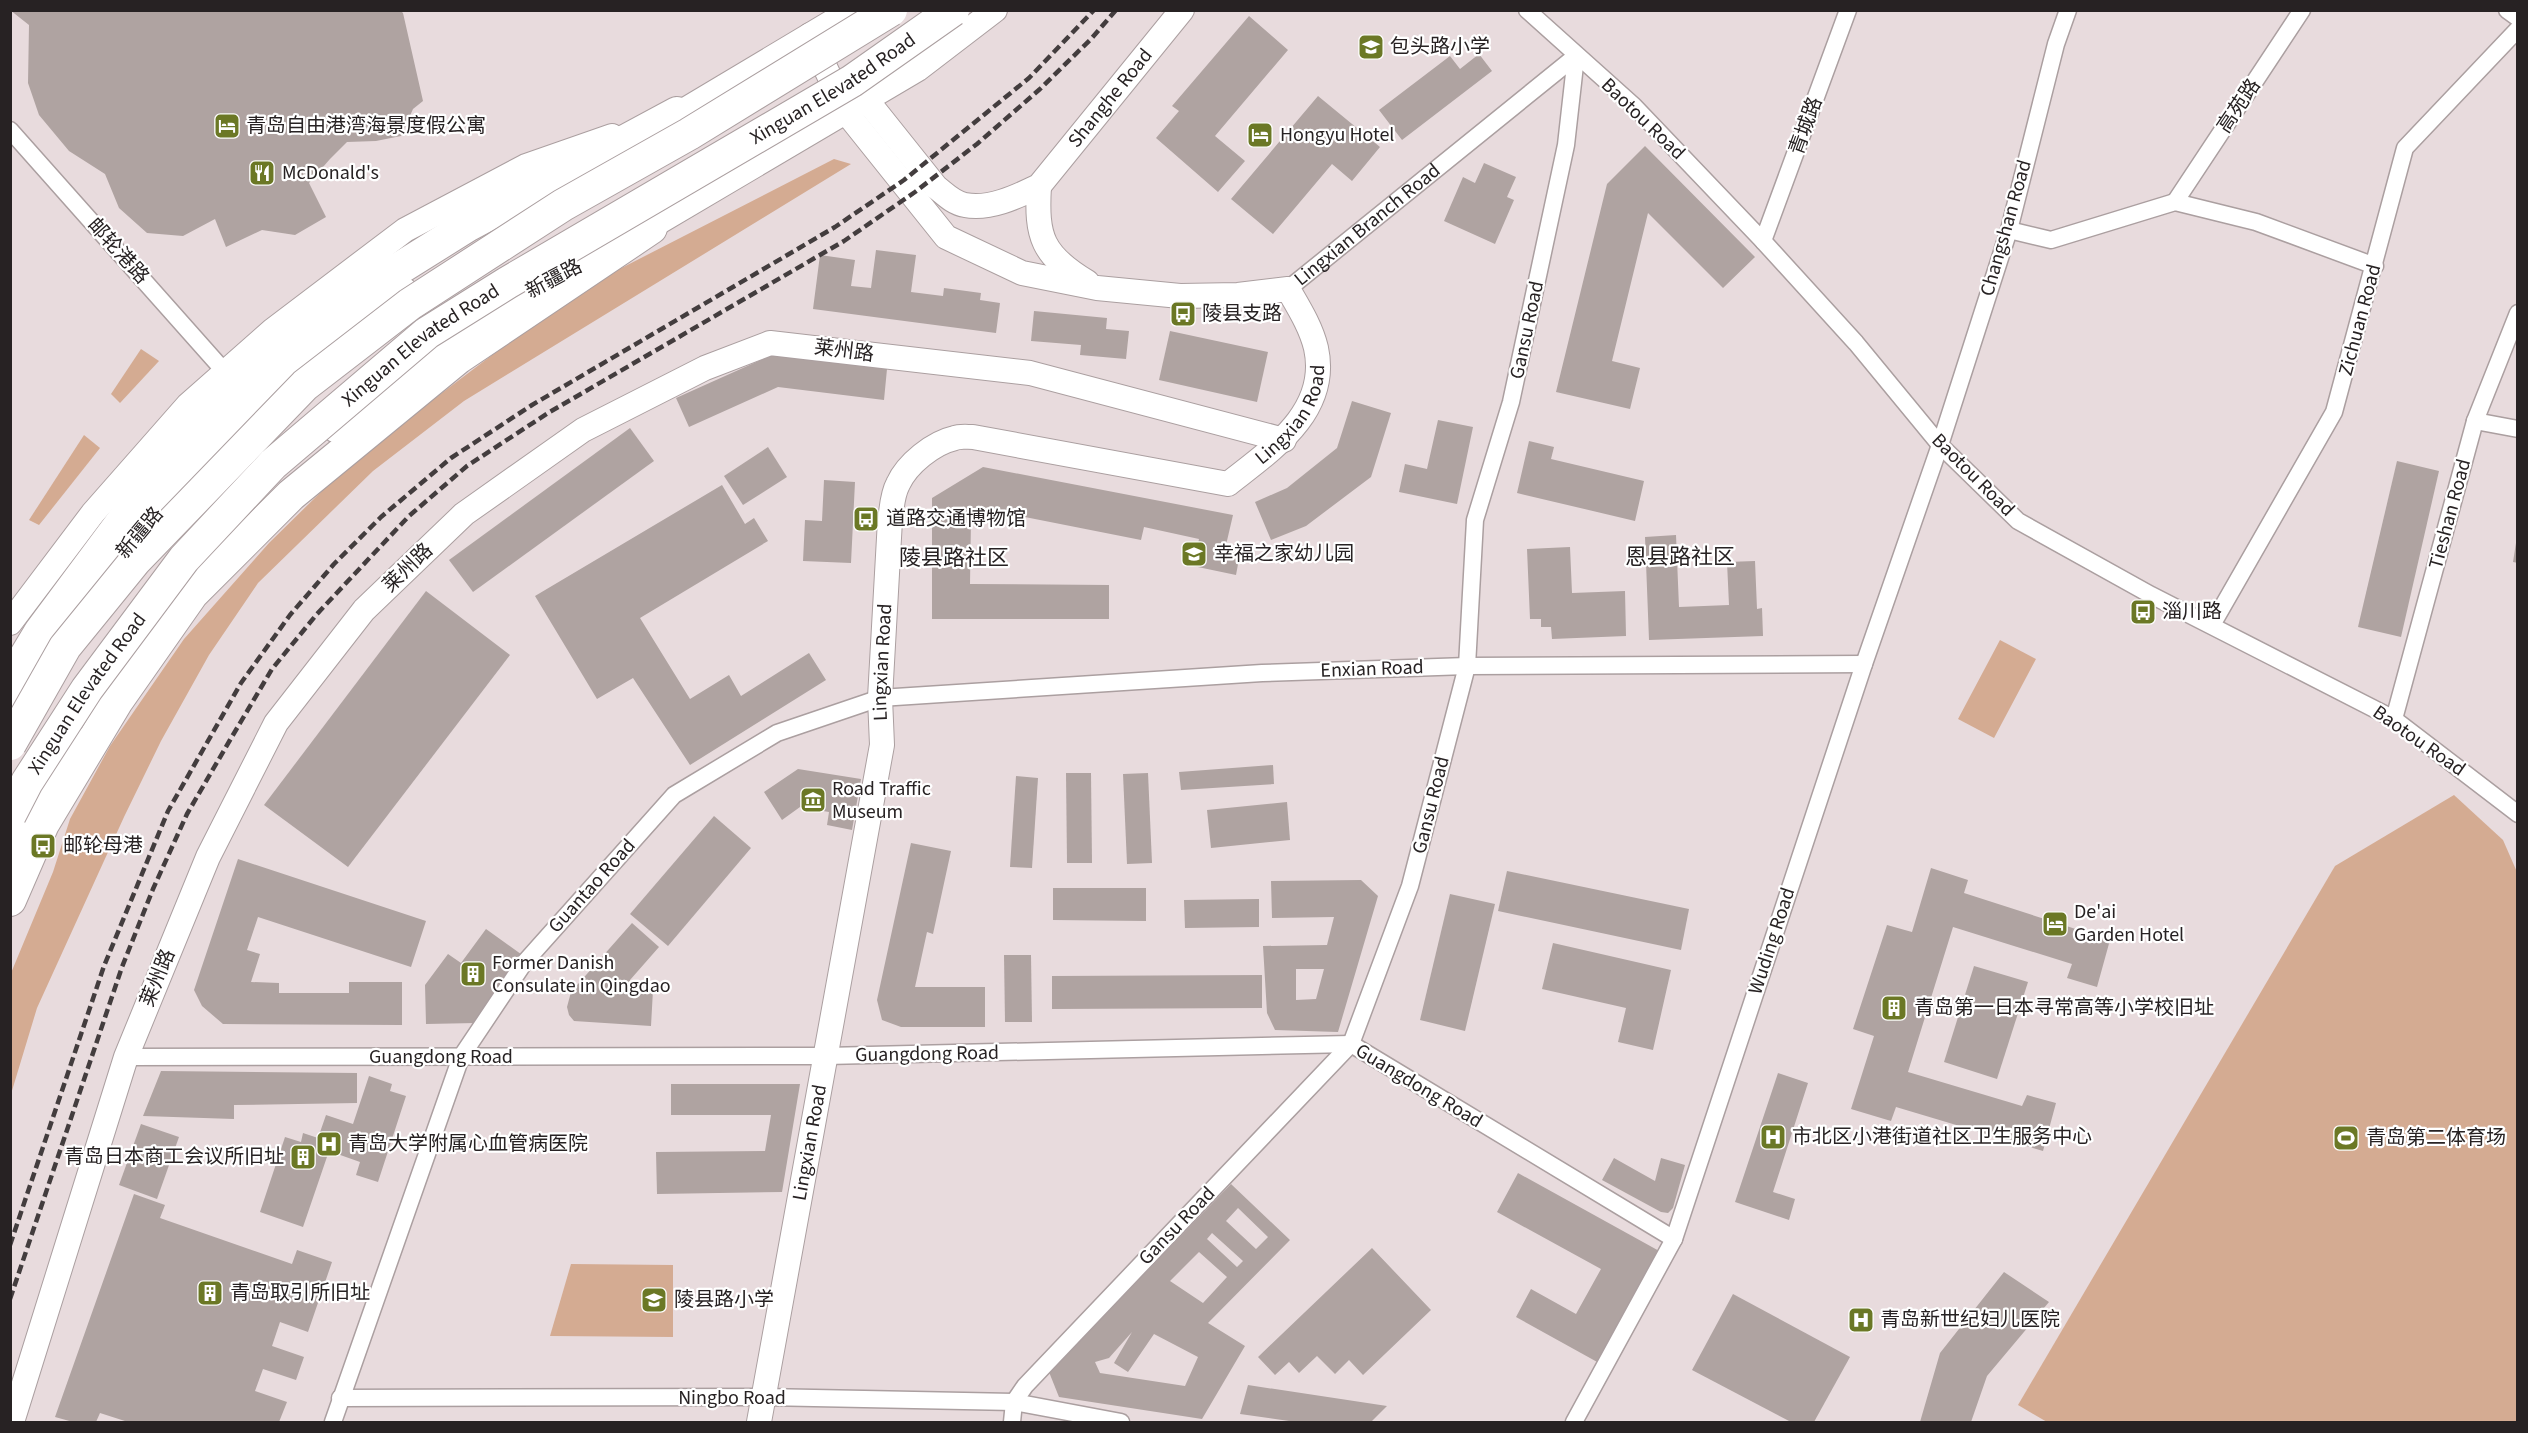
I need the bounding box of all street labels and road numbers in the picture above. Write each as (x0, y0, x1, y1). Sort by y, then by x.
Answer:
street label: Xinguan Elevated Road (745, 26, 921, 152)
street label: Shanghe Road (1061, 43, 1159, 154)
street label: Baotou Road (1595, 72, 1691, 166)
street label: 高苑路 (2211, 73, 2267, 139)
street label: 青城路 (1783, 93, 1829, 159)
street label: Lingxian Branch Road (1288, 157, 1446, 293)
street label: Changshan Road (1973, 157, 2039, 299)
street label: 邮轮港路 (81, 212, 155, 290)
street label: 新疆路 (521, 253, 587, 305)
street label: Zichuan Road (2332, 261, 2388, 379)
street label: Xinguan Elevated Road (336, 277, 505, 414)
street label: Gansu Road (1503, 278, 1551, 382)
street label: 莱州路 (813, 333, 875, 369)
street label: Lingxian Road (1249, 364, 1332, 471)
street label: Baotou Road (1925, 427, 2021, 523)
street label: Tieshan Road (2422, 456, 2478, 572)
street label: 新疆路 (110, 501, 170, 565)
street label: 莱州路 (377, 537, 439, 599)
street label: Lingxian Road (866, 603, 899, 721)
street label: Xinguan Elevated Road (21, 607, 153, 780)
street label: Enxian Road (1320, 653, 1424, 685)
street label: Baotou Road (2367, 699, 2471, 783)
street label: Gansu Road (1405, 753, 1457, 857)
street label: Guantao Road (542, 833, 642, 939)
street label: Wuding Road (1742, 884, 1802, 998)
street label: 莱州路 (134, 945, 182, 1011)
street label: Guangdong Road (1350, 1037, 1488, 1135)
street label: Guangdong Road (855, 1039, 999, 1069)
street label: Guangdong Road (369, 1043, 513, 1071)
street label: Lingxian Road (785, 1082, 834, 1203)
street label: Gansu Road (1132, 1180, 1222, 1272)
street label: Ningbo Road (678, 1384, 786, 1412)

